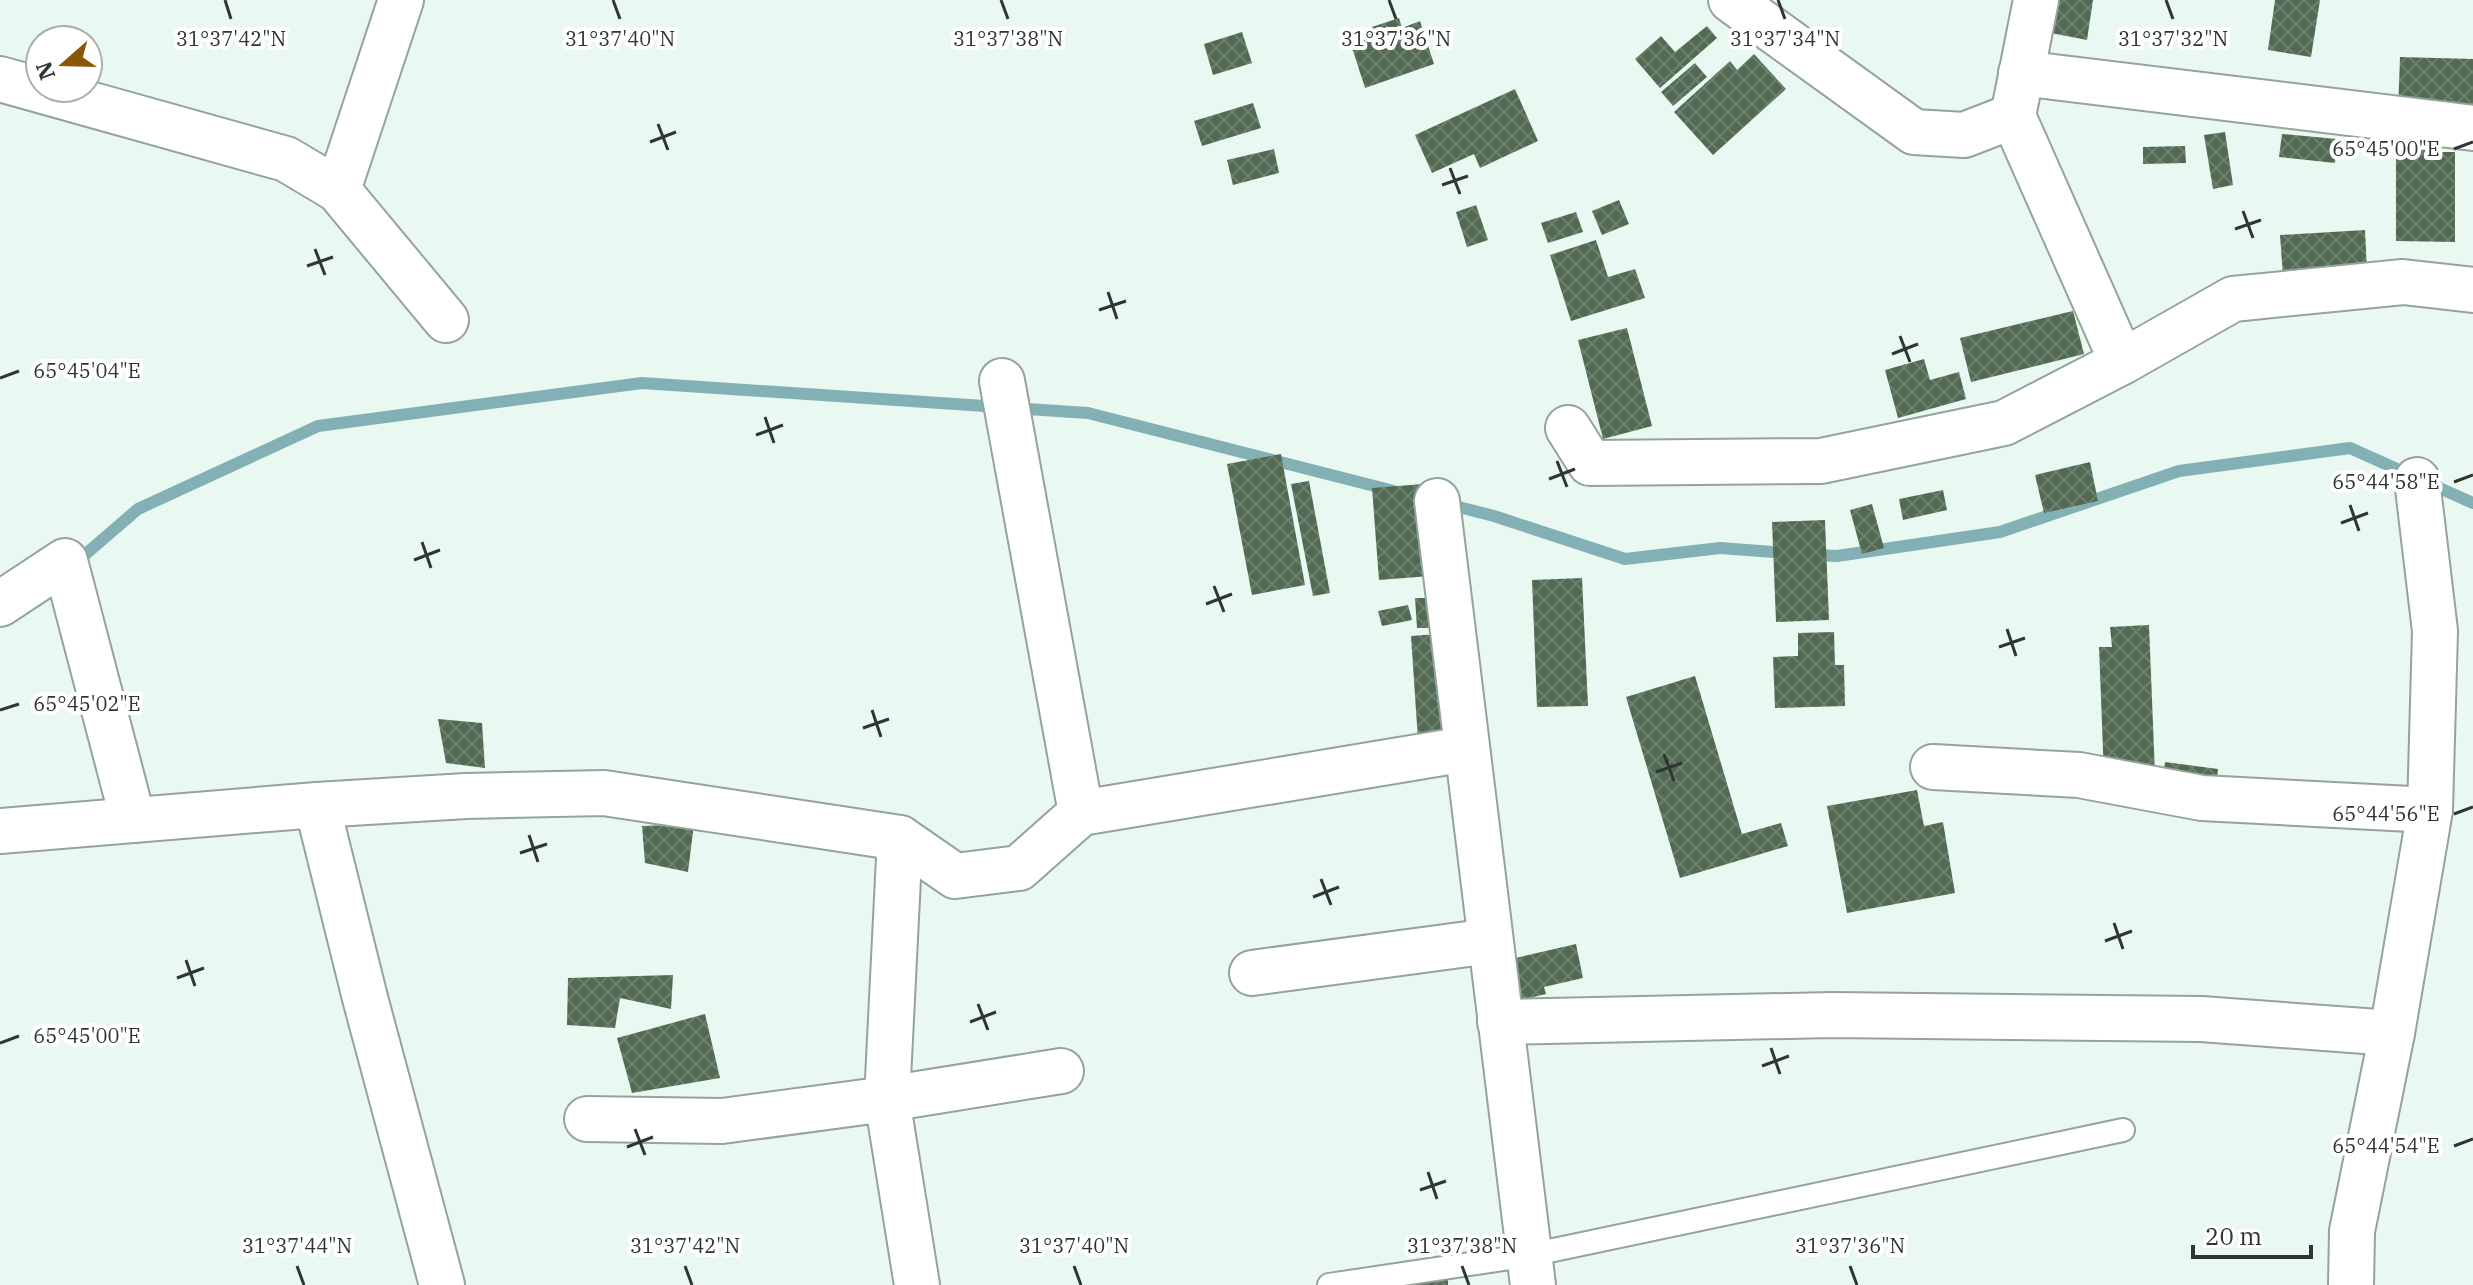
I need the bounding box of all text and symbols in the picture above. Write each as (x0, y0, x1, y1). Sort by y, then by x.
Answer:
north arrow (24, 24, 104, 104)
text: 31°37'42"N (176, 25, 286, 52)
text: 31°37'40"N (565, 25, 675, 52)
text: 31°37'38"N (953, 25, 1063, 52)
text: 31°37'36"N (1341, 25, 1451, 52)
text: 31°37'34"N (1730, 25, 1840, 52)
text: 31°37'32"N (2118, 25, 2228, 52)
text: N (28, 58, 61, 84)
text: 65°45'00"E (2332, 135, 2440, 162)
text: 65°45'04"E (33, 357, 141, 384)
text: 65°44'58"E (2332, 468, 2440, 495)
text: 65°45'02"E (33, 690, 141, 717)
text: 65°44'56"E (2332, 800, 2440, 827)
text: 65°45'00"E (33, 1022, 141, 1049)
text: 65°44'54"E (2332, 1132, 2440, 1159)
scale bar (2193, 1209, 2311, 1259)
text: 20 m (2205, 1220, 2262, 1252)
text: 31°37'44"N (242, 1232, 352, 1259)
text: 31°37'42"N (630, 1232, 740, 1259)
text: 31°37'40"N (1019, 1232, 1129, 1259)
text: 31°37'38"N (1407, 1232, 1517, 1259)
text: 31°37'36"N (1795, 1232, 1905, 1259)

